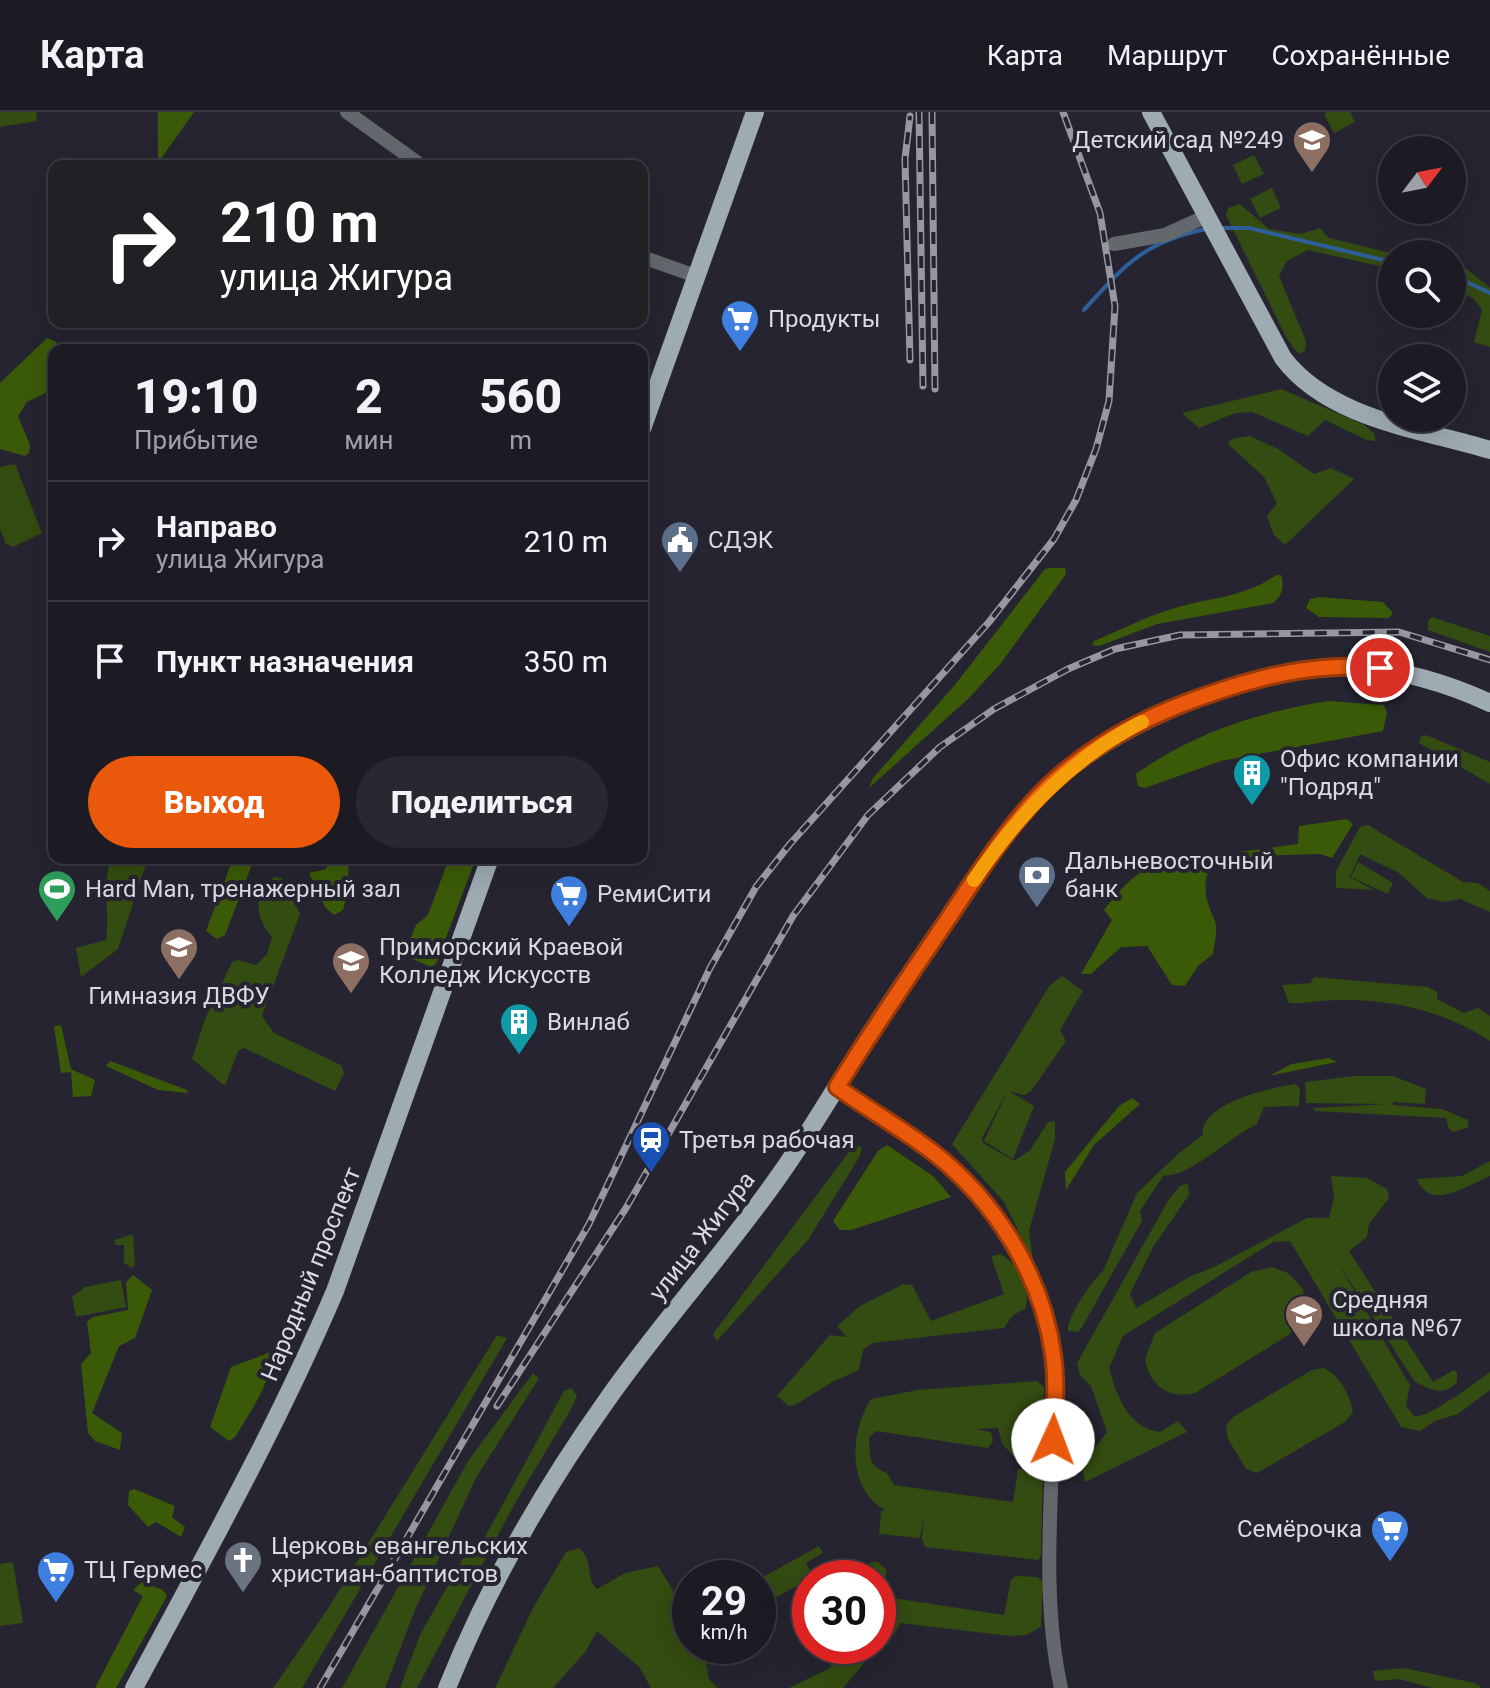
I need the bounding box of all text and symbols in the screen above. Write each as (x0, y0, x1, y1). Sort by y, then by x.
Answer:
text: Карта (40, 33, 145, 77)
text: Карта (987, 39, 1063, 72)
text: Маршрут (1107, 39, 1227, 72)
text: Сохранённые (1271, 39, 1450, 72)
school or university icon: Детский сад №249 (1291, 119, 1333, 174)
place label: Детский сад №249 (1072, 126, 1284, 154)
north arrow (1378, 136, 1466, 224)
map controls (1378, 136, 1466, 432)
text: 210 m (220, 190, 379, 256)
icon: right (88, 192, 192, 296)
button: search (1378, 240, 1466, 328)
text: улица Жигура (220, 257, 453, 299)
supermarket icon: Продукты (719, 298, 761, 353)
place label: Продукты (768, 305, 880, 333)
button: layers (1378, 344, 1466, 432)
text: 19:10 (134, 368, 258, 425)
text: 2 (355, 368, 383, 425)
text: 560 (479, 368, 562, 425)
text: Прибытие (134, 425, 258, 455)
text: мин (344, 425, 393, 455)
text: m (509, 425, 532, 455)
text: Направо (156, 509, 277, 544)
icon: right (88, 519, 132, 563)
public building icon: СДЭК (659, 519, 701, 574)
text: 210 m (524, 524, 608, 559)
place label: СДЭК (708, 526, 774, 554)
text: улица Жигура (156, 544, 324, 574)
pin (1346, 634, 1414, 702)
icon: arrive (88, 639, 132, 683)
text: Пункт назначения (156, 644, 414, 679)
text: 350 m (524, 644, 608, 679)
icon: arrive (1358, 646, 1402, 690)
place label: Офис компании "Подряд" (1280, 745, 1459, 801)
building icon: Офис компании "Подряд" (1231, 752, 1273, 807)
button: Выход (88, 756, 340, 848)
button: Поделиться (356, 756, 608, 848)
place label: Дальневосточный банк (1065, 847, 1274, 903)
bank icon: Дальневосточный банк (1016, 854, 1058, 909)
sports icon: Hard Man, тренажерный зал (36, 868, 78, 923)
supermarket icon: РемиСити (548, 873, 590, 928)
place label: Hard Man, тренажерный зал (85, 875, 401, 903)
place label: РемиСити (597, 880, 711, 908)
school or university icon: Гимназия ДВФУ (158, 926, 200, 981)
place label: Приморский Краевой Колледж Искусств (379, 933, 623, 989)
school or university icon: Приморский Краевой Колледж Искусств (330, 940, 372, 995)
place label: Гимназия ДВФУ (88, 982, 270, 1010)
building icon: Винлаб (498, 1001, 540, 1056)
place label: Винлаб (547, 1008, 630, 1036)
station icon: Третья рабочая (630, 1119, 672, 1174)
place label: Третья рабочая (679, 1126, 855, 1154)
street label: Народный проспект (255, 1163, 367, 1385)
street label: улица Жигура (643, 1166, 761, 1306)
place label: Средняя школа №67 (1332, 1286, 1462, 1342)
school or university icon: Средняя школа №67 (1283, 1293, 1325, 1348)
position arrow (1011, 1398, 1095, 1482)
supermarket icon: Семёрочка (1369, 1508, 1411, 1563)
place label: Семёрочка (1237, 1515, 1362, 1543)
place label: Церковь евангельских христиан-баптистов (271, 1532, 528, 1588)
church icon: Церковь евангельских христиан-баптистов (222, 1539, 264, 1594)
supermarket icon: ТЦ Гермес (35, 1549, 77, 1604)
place label: ТЦ Гермес (84, 1556, 202, 1584)
speed limit sign: 30 (792, 1560, 896, 1664)
text: 29 (701, 1578, 747, 1625)
text: km/h (701, 1620, 747, 1644)

